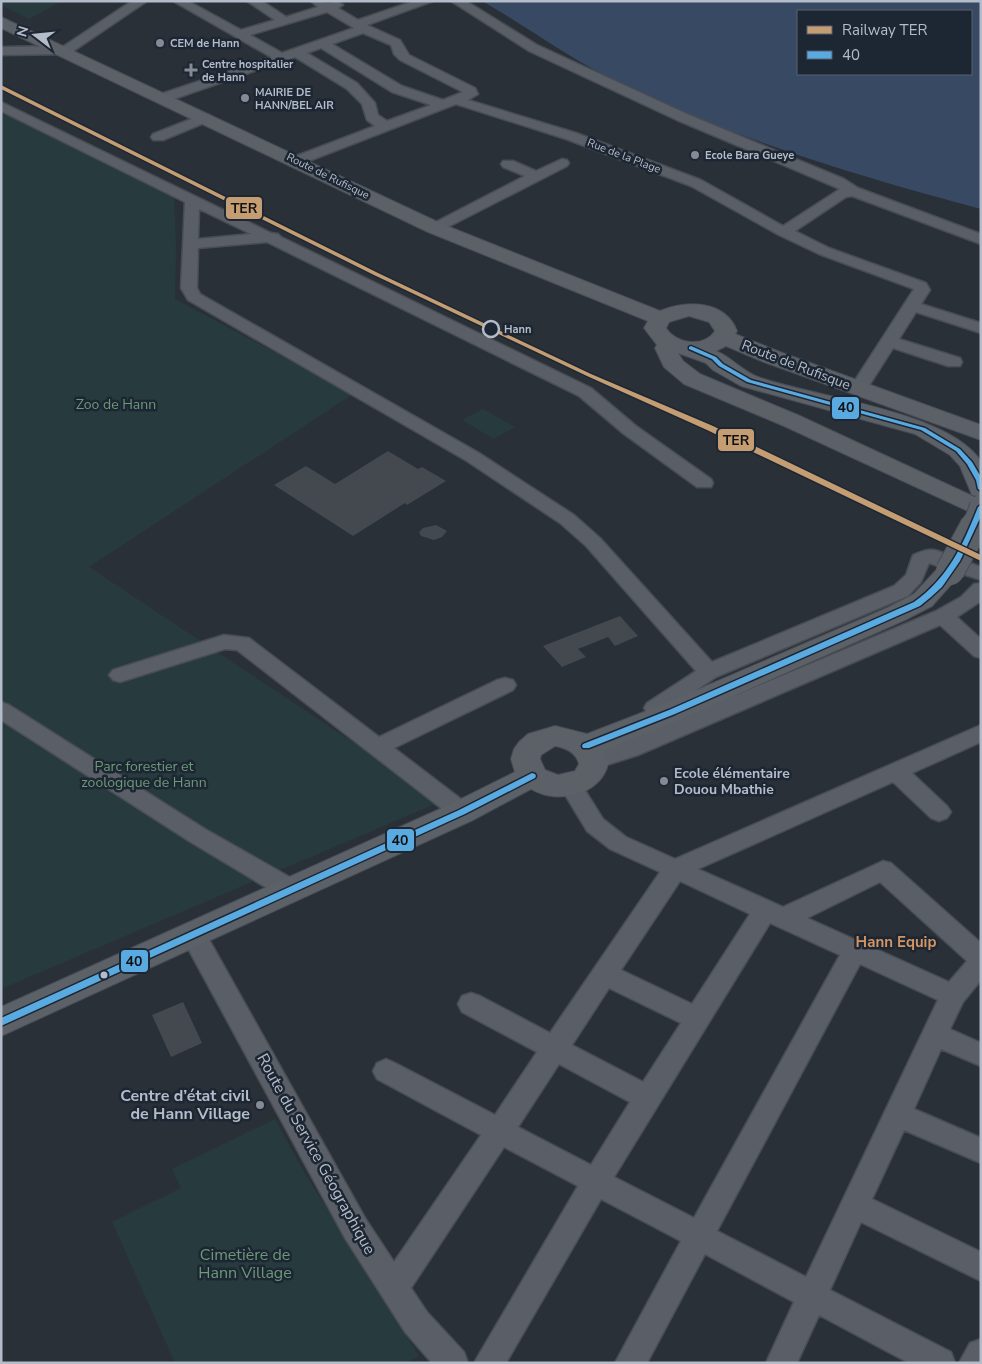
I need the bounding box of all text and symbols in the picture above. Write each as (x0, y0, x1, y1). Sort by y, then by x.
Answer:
north arrow (10, 10, 60, 60)
legend (797, 10, 972, 75)
text: Railway TER (842, 20, 927, 40)
text: N (12, 24, 34, 39)
place label: CEM de Hann (170, 36, 239, 51)
marker: CEM de Hann (154, 37, 166, 49)
text: 40 (842, 45, 860, 65)
place label: Centre hospitalier de Hann (202, 57, 294, 85)
marker: Centre hospitalier de Hann (184, 63, 198, 77)
place label: MAIRIE DE HANN/BEL AIR (255, 85, 334, 113)
marker: MAIRIE DE HANN/BEL AIR (239, 92, 251, 104)
street label: Rue de la Plage (585, 135, 663, 177)
place label: Ecole Bara Gueye (705, 148, 794, 163)
street label: Route de Rufisque (284, 149, 372, 203)
marker: Ecole Bara Gueye (689, 149, 701, 161)
line badge: TER (225, 196, 263, 220)
text: TER (231, 199, 258, 218)
marker: Hann (482, 320, 500, 338)
place label: Hann (504, 322, 531, 337)
street label: Route de Rufisque (739, 335, 853, 395)
park label: Zoo de Hann (76, 395, 156, 414)
line badge: 40 (831, 396, 860, 420)
text: 40 (838, 398, 854, 417)
line badge: TER (717, 428, 755, 452)
text: TER (723, 431, 750, 450)
park label: Parc forestier et zoologique de Hann (81, 757, 207, 792)
place label: Ecole élémentaire Douou Mbathie (674, 764, 790, 799)
marker: Ecole élémentaire Douou Mbathie (658, 775, 670, 787)
line badge: 40 (386, 828, 415, 852)
text: 40 (392, 831, 408, 850)
district label: Hann Equip (856, 932, 936, 952)
line badge: 40 (120, 949, 149, 973)
text: 40 (126, 952, 142, 971)
unlabelled marker (99, 970, 109, 980)
street label: Route du Service Géographique (251, 1049, 381, 1259)
place label: Centre d’état civil de Hann Village (120, 1085, 250, 1125)
marker: Centre d’état civil de Hann Village (254, 1099, 266, 1111)
park label: Cimetière de Hann Village (198, 1244, 292, 1284)

